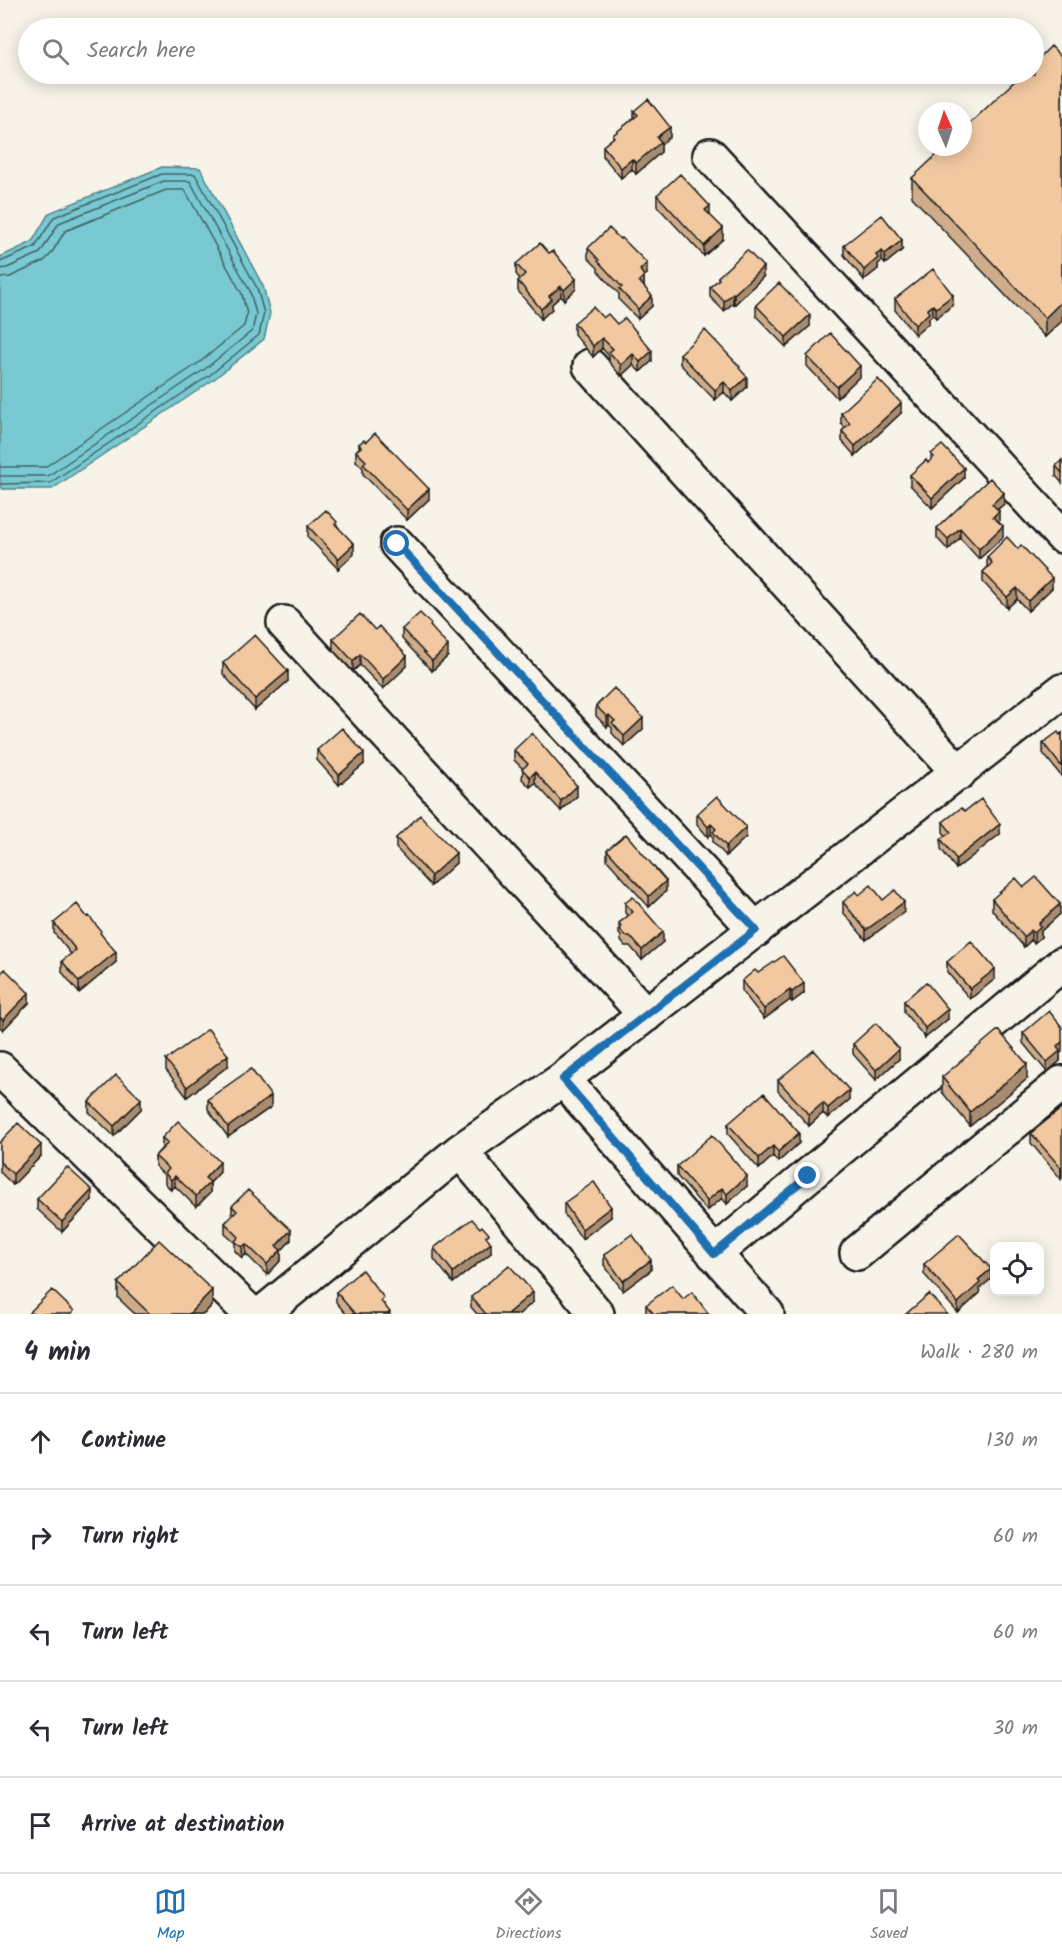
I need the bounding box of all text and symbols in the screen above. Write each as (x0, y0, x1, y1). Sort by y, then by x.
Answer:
search box (18, 18, 1044, 84)
text: Search here (87, 34, 195, 69)
icon: search (39, 35, 72, 68)
north arrow (918, 102, 972, 156)
route start (383, 530, 409, 556)
route end (794, 1162, 820, 1188)
map controls (990, 1242, 1044, 1296)
button: locate (990, 1242, 1044, 1296)
text: 4 min (24, 1332, 91, 1374)
text: Walk · 280 m (920, 1337, 1038, 1369)
text: Continue (81, 1424, 166, 1459)
icon: ahead (24, 1425, 57, 1458)
text: 130 m (986, 1425, 1038, 1457)
text: Turn right (81, 1520, 179, 1555)
icon: right (24, 1521, 57, 1554)
text: 60 m (993, 1521, 1038, 1553)
text: Turn left (81, 1616, 168, 1651)
icon: left (24, 1617, 57, 1650)
text: 60 m (993, 1617, 1038, 1649)
text: Turn left (81, 1712, 168, 1747)
icon: left (24, 1713, 57, 1746)
text: 30 m (993, 1713, 1038, 1745)
text: Arrive at destination (81, 1808, 284, 1843)
icon: arrive (24, 1809, 57, 1842)
tab: Map (154, 1885, 187, 1946)
tab: Directions (495, 1885, 562, 1946)
tab: Saved (870, 1885, 908, 1946)

